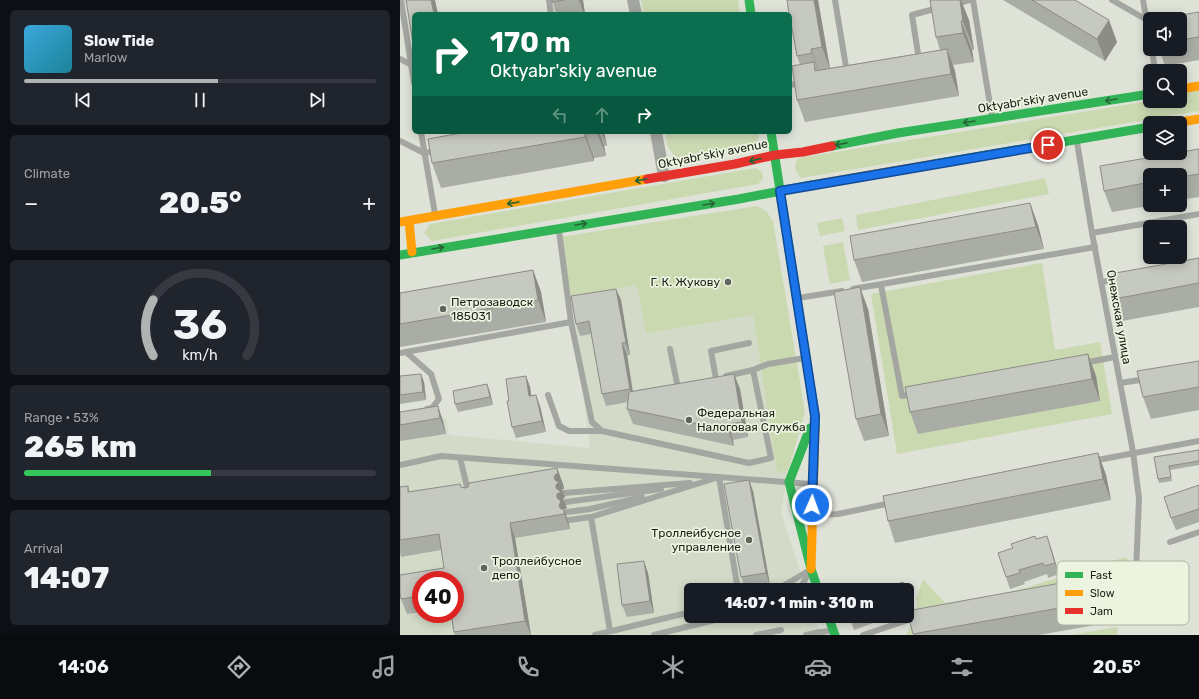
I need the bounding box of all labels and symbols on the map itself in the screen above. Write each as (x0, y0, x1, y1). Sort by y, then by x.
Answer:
street label: Oktyabr'skiy avenue (977, 84, 1089, 116)
one-way arrow (1105, 96, 1118, 104)
one-way arrow (963, 118, 976, 126)
pin (1031, 128, 1065, 162)
street label: Oktyabr'skiy avenue (657, 136, 769, 172)
one-way arrow (835, 140, 848, 148)
one-way arrow (749, 156, 762, 164)
one-way arrow (635, 176, 648, 184)
one-way arrow (507, 199, 520, 207)
one-way arrow (702, 199, 715, 207)
one-way arrow (574, 220, 587, 228)
one-way arrow (432, 244, 445, 252)
street label: Онежская улица (1104, 269, 1134, 365)
place label: Г. К. Жукову (650, 275, 720, 289)
marker: Г. К. Жукову (723, 277, 733, 287)
place label: Петрозаводск 185031 (451, 295, 534, 323)
marker: Петрозаводск 185031 (438, 304, 448, 314)
place label: Федеральная Налоговая Служба (697, 406, 806, 434)
marker: Федеральная Налоговая Служба (684, 415, 694, 425)
position arrow (791, 484, 833, 526)
place label: Троллейбусное управление (651, 526, 741, 554)
marker: Троллейбусное управление (744, 535, 754, 545)
place label: Троллейбусное депо (492, 554, 582, 582)
legend (1057, 561, 1189, 625)
marker: Троллейбусное депо (479, 563, 489, 573)
text: Fast (1090, 569, 1113, 582)
speed limit sign: 40 (412, 571, 464, 623)
text: Slow (1090, 587, 1115, 600)
text: Jam (1090, 605, 1113, 618)

